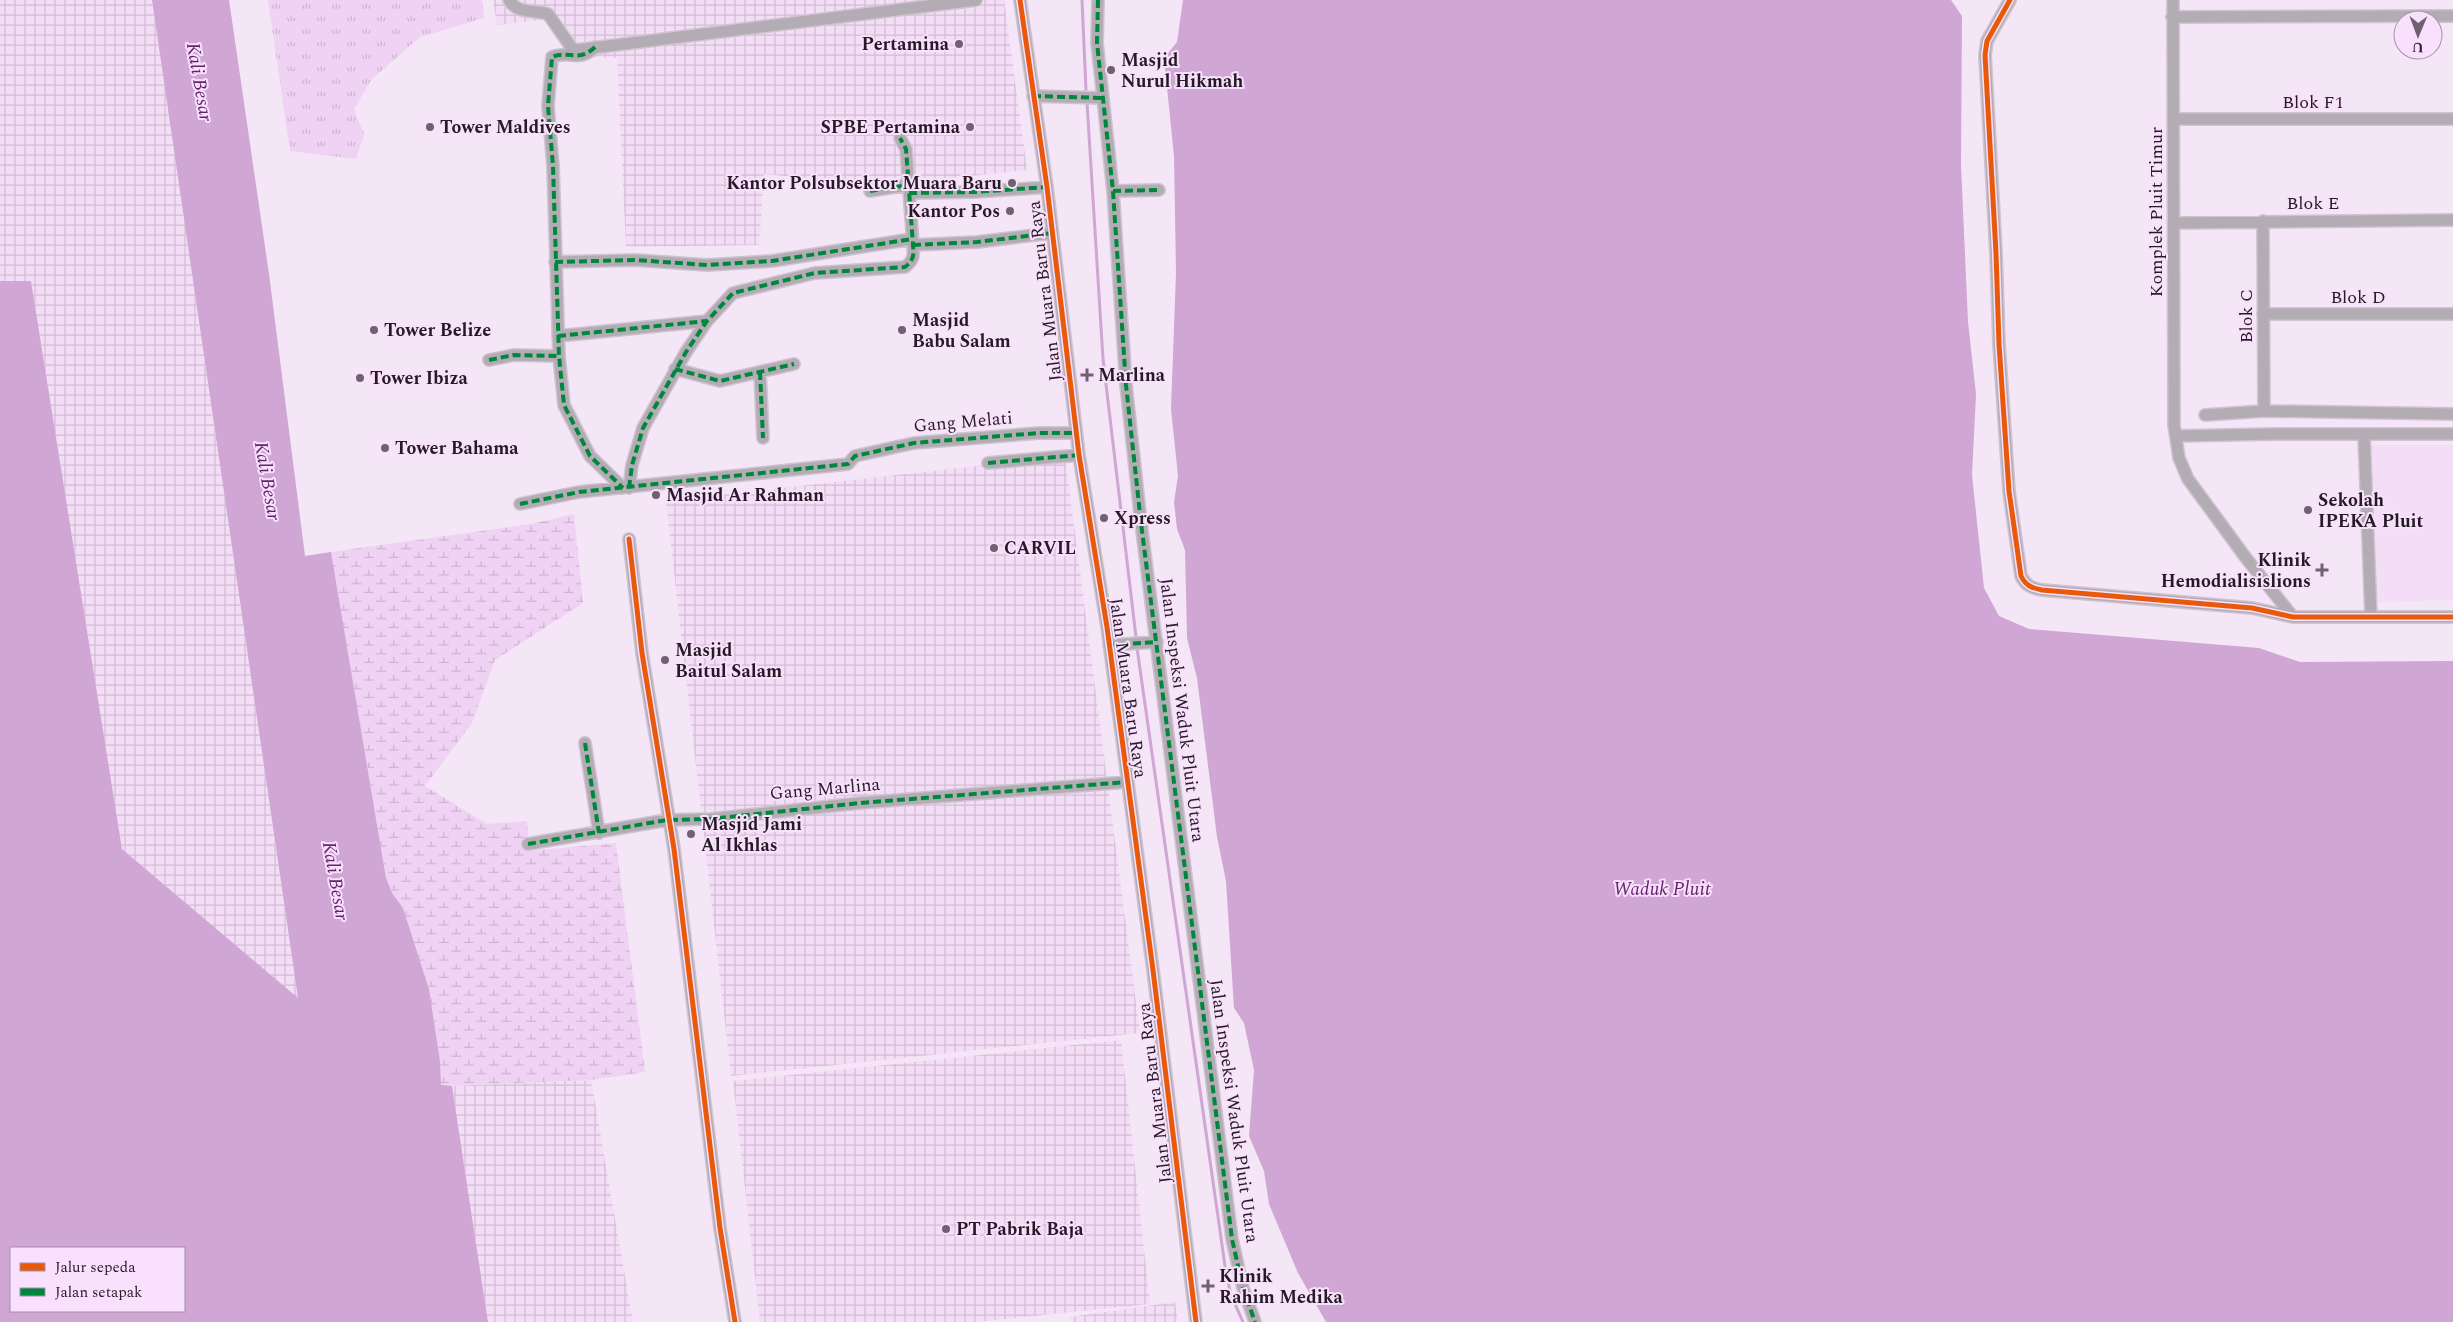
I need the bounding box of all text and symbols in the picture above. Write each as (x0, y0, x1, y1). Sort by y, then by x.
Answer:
north arrow (2393, 10, 2443, 60)
place label: Pertamina (862, 31, 950, 58)
text: U (2411, 37, 2424, 58)
marker: Pertamina (953, 38, 965, 50)
water label: Kali Besar (178, 40, 220, 124)
place label: Masjid Nurul Hikmah (1121, 47, 1243, 95)
marker: Masjid Nurul Hikmah (1105, 64, 1117, 76)
street label: Blok F1 (2282, 89, 2344, 116)
place label: Tower Maldives (440, 114, 571, 141)
place label: SPBE Pertamina (821, 114, 961, 141)
marker: Tower Maldives (424, 121, 436, 133)
marker: SPBE Pertamina (964, 121, 976, 133)
street label: Komplek Pluit Timur (2143, 127, 2170, 297)
place label: Kantor Polsubsektor Muara Baru (726, 170, 1002, 197)
marker: Kantor Polsubsektor Muara Baru (1006, 177, 1018, 189)
street label: Blok E (2287, 190, 2339, 217)
place label: Kantor Pos (907, 198, 1000, 225)
street label: Jalan Muara Baru Raya (1021, 199, 1069, 383)
marker: Kantor Pos (1004, 205, 1016, 217)
street label: Blok D (2330, 284, 2386, 311)
street label: Blok C (2233, 289, 2260, 343)
place label: Masjid Babu Salam (912, 307, 1011, 355)
place label: Tower Belize (384, 317, 491, 344)
marker: Tower Belize (368, 324, 380, 336)
marker: Masjid Babu Salam (896, 324, 908, 336)
place label: Marlina (1098, 362, 1166, 389)
place label: Tower Ibiza (370, 365, 468, 392)
marker: Marlina (1080, 368, 1094, 382)
marker: Tower Ibiza (354, 372, 366, 384)
street label: Gang Melati (912, 404, 1014, 440)
place label: Tower Bahama (395, 435, 519, 462)
water label: Kali Besar (246, 439, 288, 523)
marker: Tower Bahama (379, 442, 391, 454)
place label: Masjid Ar Rahman (666, 482, 824, 509)
place label: Sekolah IPEKA Pluit (2318, 487, 2424, 535)
marker: Masjid Ar Rahman (650, 489, 662, 501)
marker: Sekolah IPEKA Pluit (2302, 504, 2314, 516)
place label: Xpress (1114, 505, 1171, 532)
marker: Xpress (1098, 512, 1110, 524)
place label: CARVIL (1004, 535, 1076, 562)
marker: CARVIL (988, 542, 1000, 554)
place label: Klinik Hemodialisislions (2161, 547, 2311, 595)
marker: Klinik Hemodialisislions (2315, 563, 2329, 577)
street label: Jalan Inspeksi Waduk Pluit Utara (1152, 576, 1212, 844)
street label: Jalan Muara Baru Raya (1102, 596, 1154, 780)
place label: Masjid Baitul Salam (675, 637, 782, 685)
marker: Masjid Baitul Salam (659, 654, 671, 666)
street label: Gang Marlina (769, 771, 881, 807)
place label: Masjid Jami Al Ikhlas (701, 811, 802, 859)
marker: Masjid Jami Al Ikhlas (685, 828, 697, 840)
water label: Kali Besar (314, 839, 356, 923)
water label: Waduk Pluit (1613, 875, 1712, 904)
street label: Jalan Inspeksi Waduk Pluit Utara (1202, 977, 1266, 1245)
street label: Jalan Muara Baru Raya (1131, 1001, 1179, 1185)
place label: PT Pabrik Baja (956, 1216, 1084, 1243)
marker: PT Pabrik Baja (940, 1223, 952, 1235)
legend (10, 1247, 185, 1312)
text: Jalur sepeda (55, 1256, 136, 1279)
place label: Klinik Rahim Medika (1219, 1263, 1343, 1311)
marker: Klinik Rahim Medika (1201, 1279, 1215, 1293)
text: Jalan setapak (55, 1281, 142, 1304)

